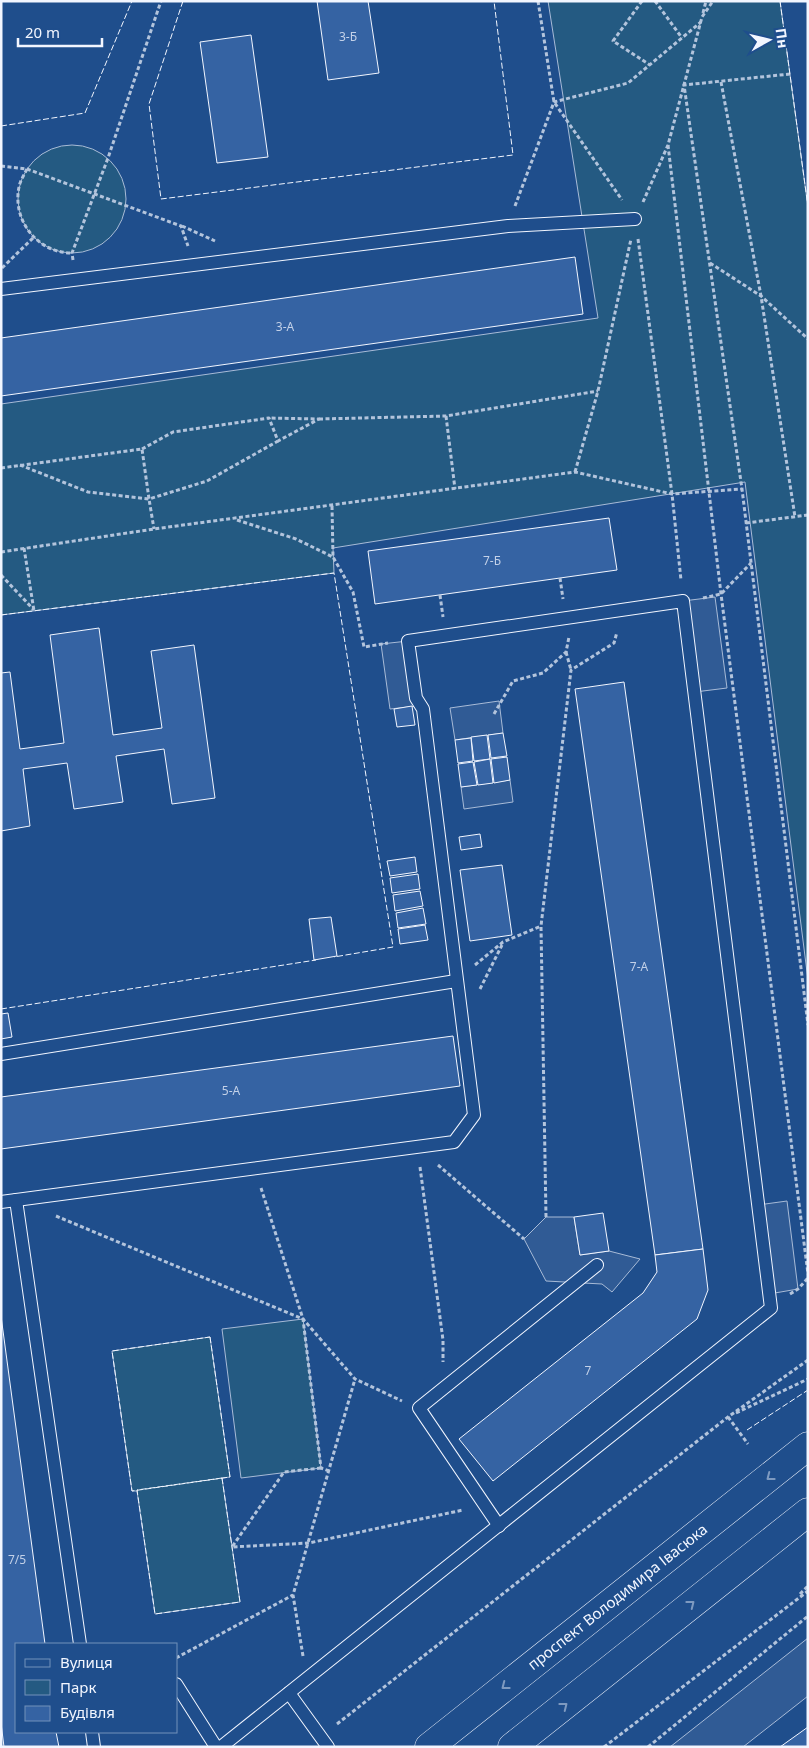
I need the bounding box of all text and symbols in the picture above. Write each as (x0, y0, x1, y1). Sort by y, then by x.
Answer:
scale bar (18, 15, 101, 47)
north arrow (744, 15, 794, 65)
text: 20 m (25, 22, 60, 42)
text: Пн (772, 27, 793, 49)
house number: 3-Б (339, 28, 357, 45)
house number: 3-А (276, 318, 295, 335)
house number: 7-Б (483, 552, 501, 569)
house number: 7-А (630, 958, 649, 975)
house number: 5-А (222, 1082, 241, 1099)
house number: 7 (585, 1362, 592, 1379)
one-way arrow (766, 1471, 775, 1480)
street label: проспект Володимира Івасюка (523, 1519, 711, 1674)
house number: 7/5 (8, 1551, 26, 1568)
one-way arrow (686, 1601, 695, 1610)
legend (15, 1643, 178, 1733)
text: Вулиця (60, 1652, 113, 1672)
text: Парк (60, 1677, 96, 1697)
one-way arrow (502, 1681, 511, 1689)
text: Будівля (60, 1702, 115, 1722)
one-way arrow (558, 1703, 567, 1711)

